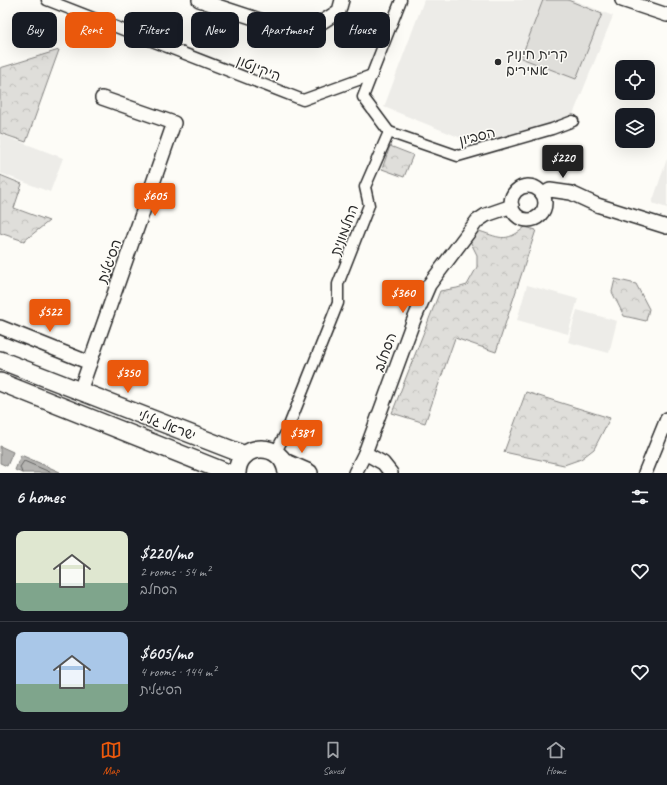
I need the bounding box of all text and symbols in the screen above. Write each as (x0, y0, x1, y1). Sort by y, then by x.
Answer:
chip: Buy (12, 12, 57, 48)
chip: Rent (65, 12, 116, 48)
chip: Filters (124, 12, 183, 48)
chip: New (191, 12, 239, 48)
chip: Apartment (247, 12, 326, 48)
chip: House (334, 12, 390, 48)
place label: קרית חינוך אמירים (506, 46, 568, 79)
street label: היקינטון (234, 52, 283, 85)
marker: קרית חינוך אמירים (493, 57, 503, 67)
map controls (615, 60, 655, 148)
button: locate (615, 60, 655, 100)
button: layers (615, 108, 655, 148)
street label: הסביון (457, 124, 497, 149)
pin: $220 (539, 145, 587, 179)
text: $220 (551, 150, 575, 166)
pin: $605 (131, 183, 179, 217)
text: $605 (143, 188, 167, 204)
street label: החלמונית (327, 202, 362, 258)
street label: הסיגלית (93, 237, 125, 286)
pin: $360 (379, 280, 427, 314)
text: $360 (391, 285, 415, 301)
pin: $522 (26, 299, 74, 333)
text: $522 (38, 304, 62, 320)
street label: הסחלב (371, 330, 400, 374)
pin: $350 (104, 360, 152, 394)
text: $350 (116, 365, 140, 381)
street label: ישראל גלילי (136, 407, 198, 444)
pin: $381 (278, 420, 326, 454)
text: $381 (290, 425, 314, 441)
icon: filters (629, 486, 651, 508)
text: 6 homes (16, 487, 64, 508)
text: $220/mo (140, 543, 192, 564)
icon: home (48, 547, 96, 595)
icon: heart (629, 560, 651, 582)
text: 2 rooms · 54 m² (140, 564, 210, 580)
text: הסחלב (140, 582, 178, 598)
text: $605/mo (140, 643, 192, 664)
icon: home (48, 648, 96, 696)
icon: heart (629, 661, 651, 683)
text: 4 rooms · 144 m² (140, 664, 216, 680)
text: הסיגלית (140, 682, 182, 698)
tab: Map (100, 739, 122, 777)
tab: Saved (322, 739, 344, 777)
tab: Home (545, 739, 567, 777)

